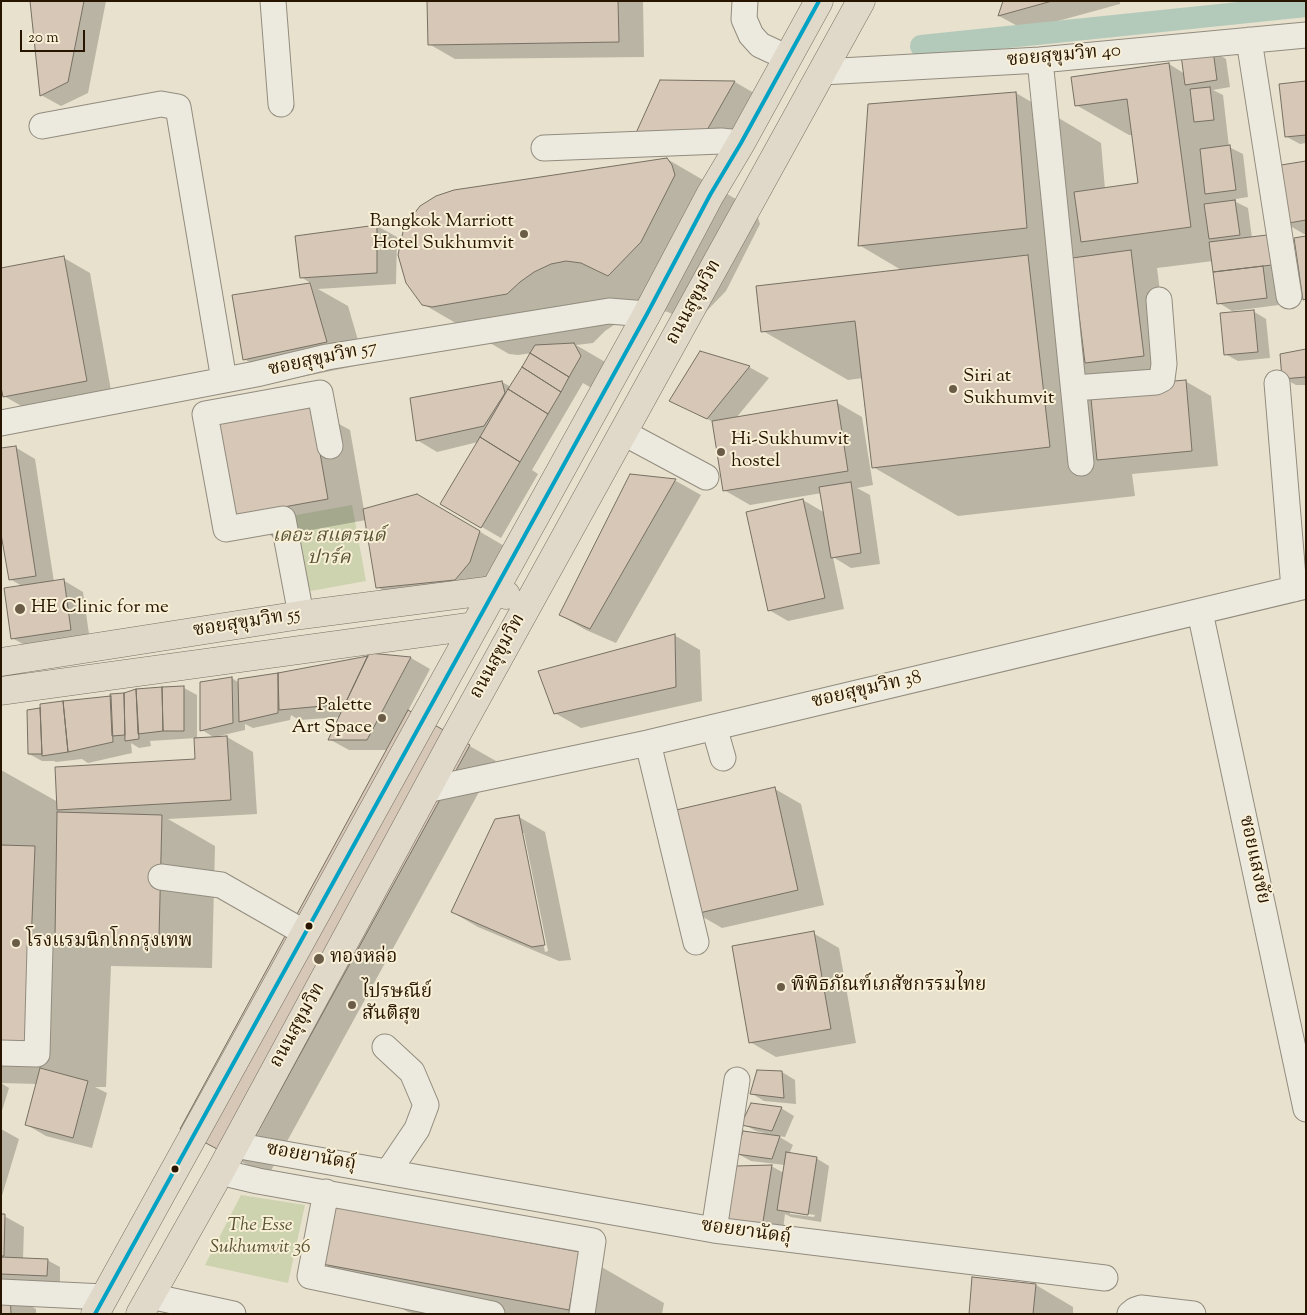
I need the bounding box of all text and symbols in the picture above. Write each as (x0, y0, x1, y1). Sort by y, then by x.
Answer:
scale bar (22, 20, 88, 52)
text: 20 m (28, 28, 59, 49)
street label: ซอยสุขุมวิท 40 (1006, 41, 1122, 73)
place label: Bangkok Marriott Hotel Sukhumvit (369, 212, 514, 256)
marker: Bangkok Marriott Hotel Sukhumvit (518, 228, 530, 240)
street label: ถนนสุขุมวิท (662, 257, 728, 349)
street label: ซอยสุขุมวิท 57 (266, 337, 380, 383)
place label: Siri at Sukhumvit (963, 367, 1054, 411)
marker: Siri at Sukhumvit (947, 383, 959, 395)
place label: Hi-Sukhumvit hostel (731, 430, 849, 474)
marker: Hi-Sukhumvit hostel (715, 446, 727, 458)
park label: เดอะ สแตรนด์ ปาร์ค (272, 527, 386, 571)
place label: HE Clinic for me (31, 598, 169, 620)
marker: HE Clinic for me (13, 602, 27, 616)
street label: ซอยสุขุมวิท 55 (192, 604, 302, 644)
street label: ถนนสุขุมวิท (466, 611, 532, 703)
street label: ซอยสุขุมวิท 38 (810, 667, 924, 715)
place label: Palette Art Space (291, 696, 372, 740)
marker: Palette Art Space (376, 712, 388, 724)
street label: ซอยแสงชัย (1233, 814, 1273, 906)
unlabelled marker (304, 921, 314, 931)
place label: โรงแรมนิกโกกรุงเทพ (26, 932, 192, 954)
marker: โรงแรมนิกโกกรุงเทพ (10, 937, 22, 949)
place label: ทองหล่อ (330, 948, 397, 970)
marker: ทองหล่อ (312, 952, 326, 966)
place label: พิพิธภัณฑ์เภสัชกรรมไทย (791, 976, 986, 998)
street label: ถนนสุขุมวิท (266, 980, 332, 1072)
marker: พิพิธภัณฑ์เภสัชกรรมไทย (775, 981, 787, 993)
place label: ไปรษณีย์ สันติสุข (362, 983, 432, 1027)
marker: ไปรษณีย์ สันติสุข (346, 999, 358, 1011)
street label: ซอยยานัดถุ์ (264, 1139, 358, 1177)
unlabelled marker (170, 1164, 180, 1174)
street label: ซอยยานัดถุ์ (699, 1215, 793, 1251)
park label: The Esse Sukhumvit 36 (210, 1216, 310, 1260)

